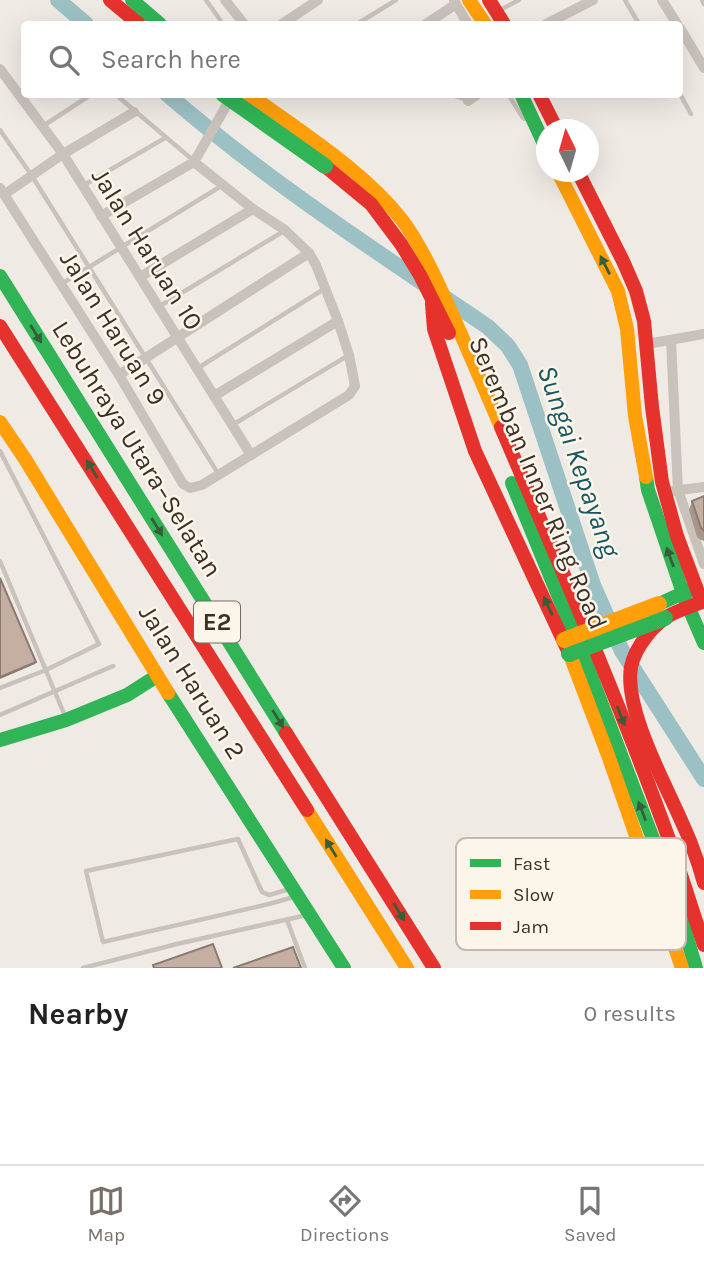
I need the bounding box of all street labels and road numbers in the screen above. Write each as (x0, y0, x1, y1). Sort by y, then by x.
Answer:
street label: Jalan Haruan 10 (85, 162, 209, 336)
street label: Jalan Haruan 9 (53, 245, 173, 411)
street label: Lebuhraya Utara–Selatan (45, 315, 229, 583)
street label: Seremban Inner Ring Road (462, 332, 614, 634)
street label: Jalan Haruan 2 (132, 599, 252, 765)
road number: E2 (194, 602, 240, 642)

